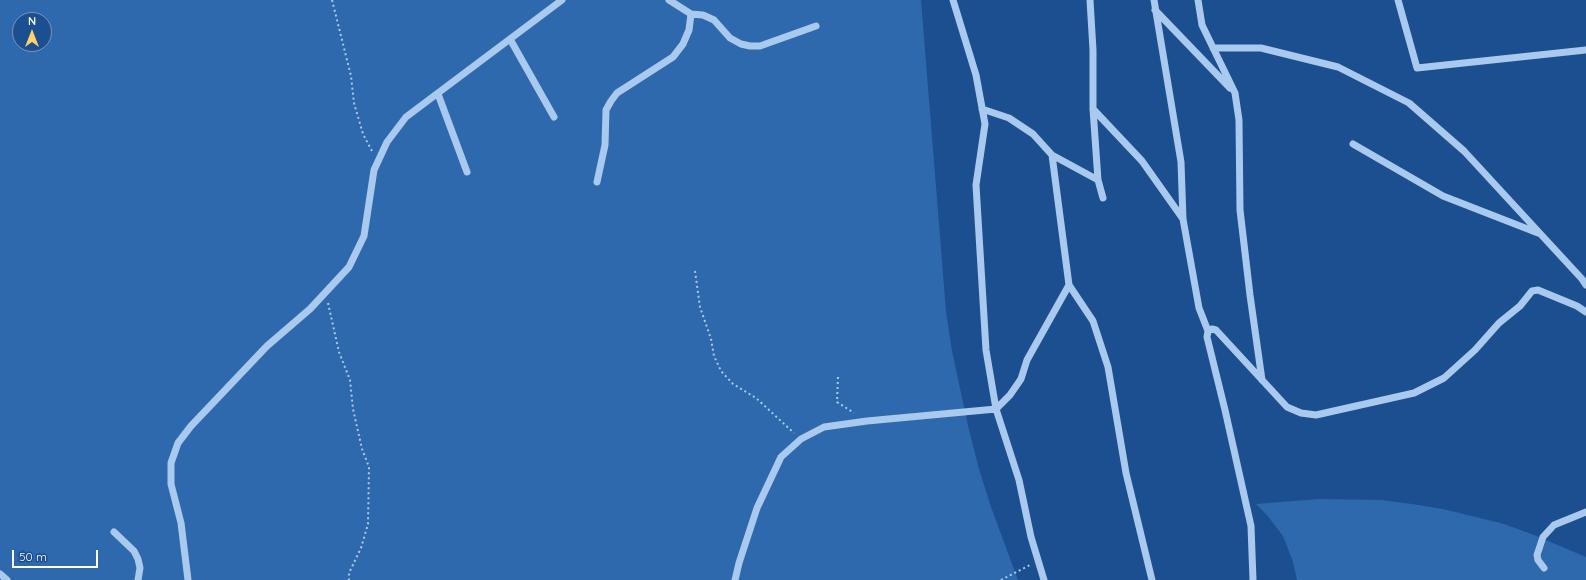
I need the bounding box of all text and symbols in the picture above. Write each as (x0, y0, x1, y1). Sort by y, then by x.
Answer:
north arrow (12, 12, 52, 52)
text: N (28, 14, 36, 28)
scale bar (14, 542, 100, 568)
text: 50 m (19, 549, 47, 564)

